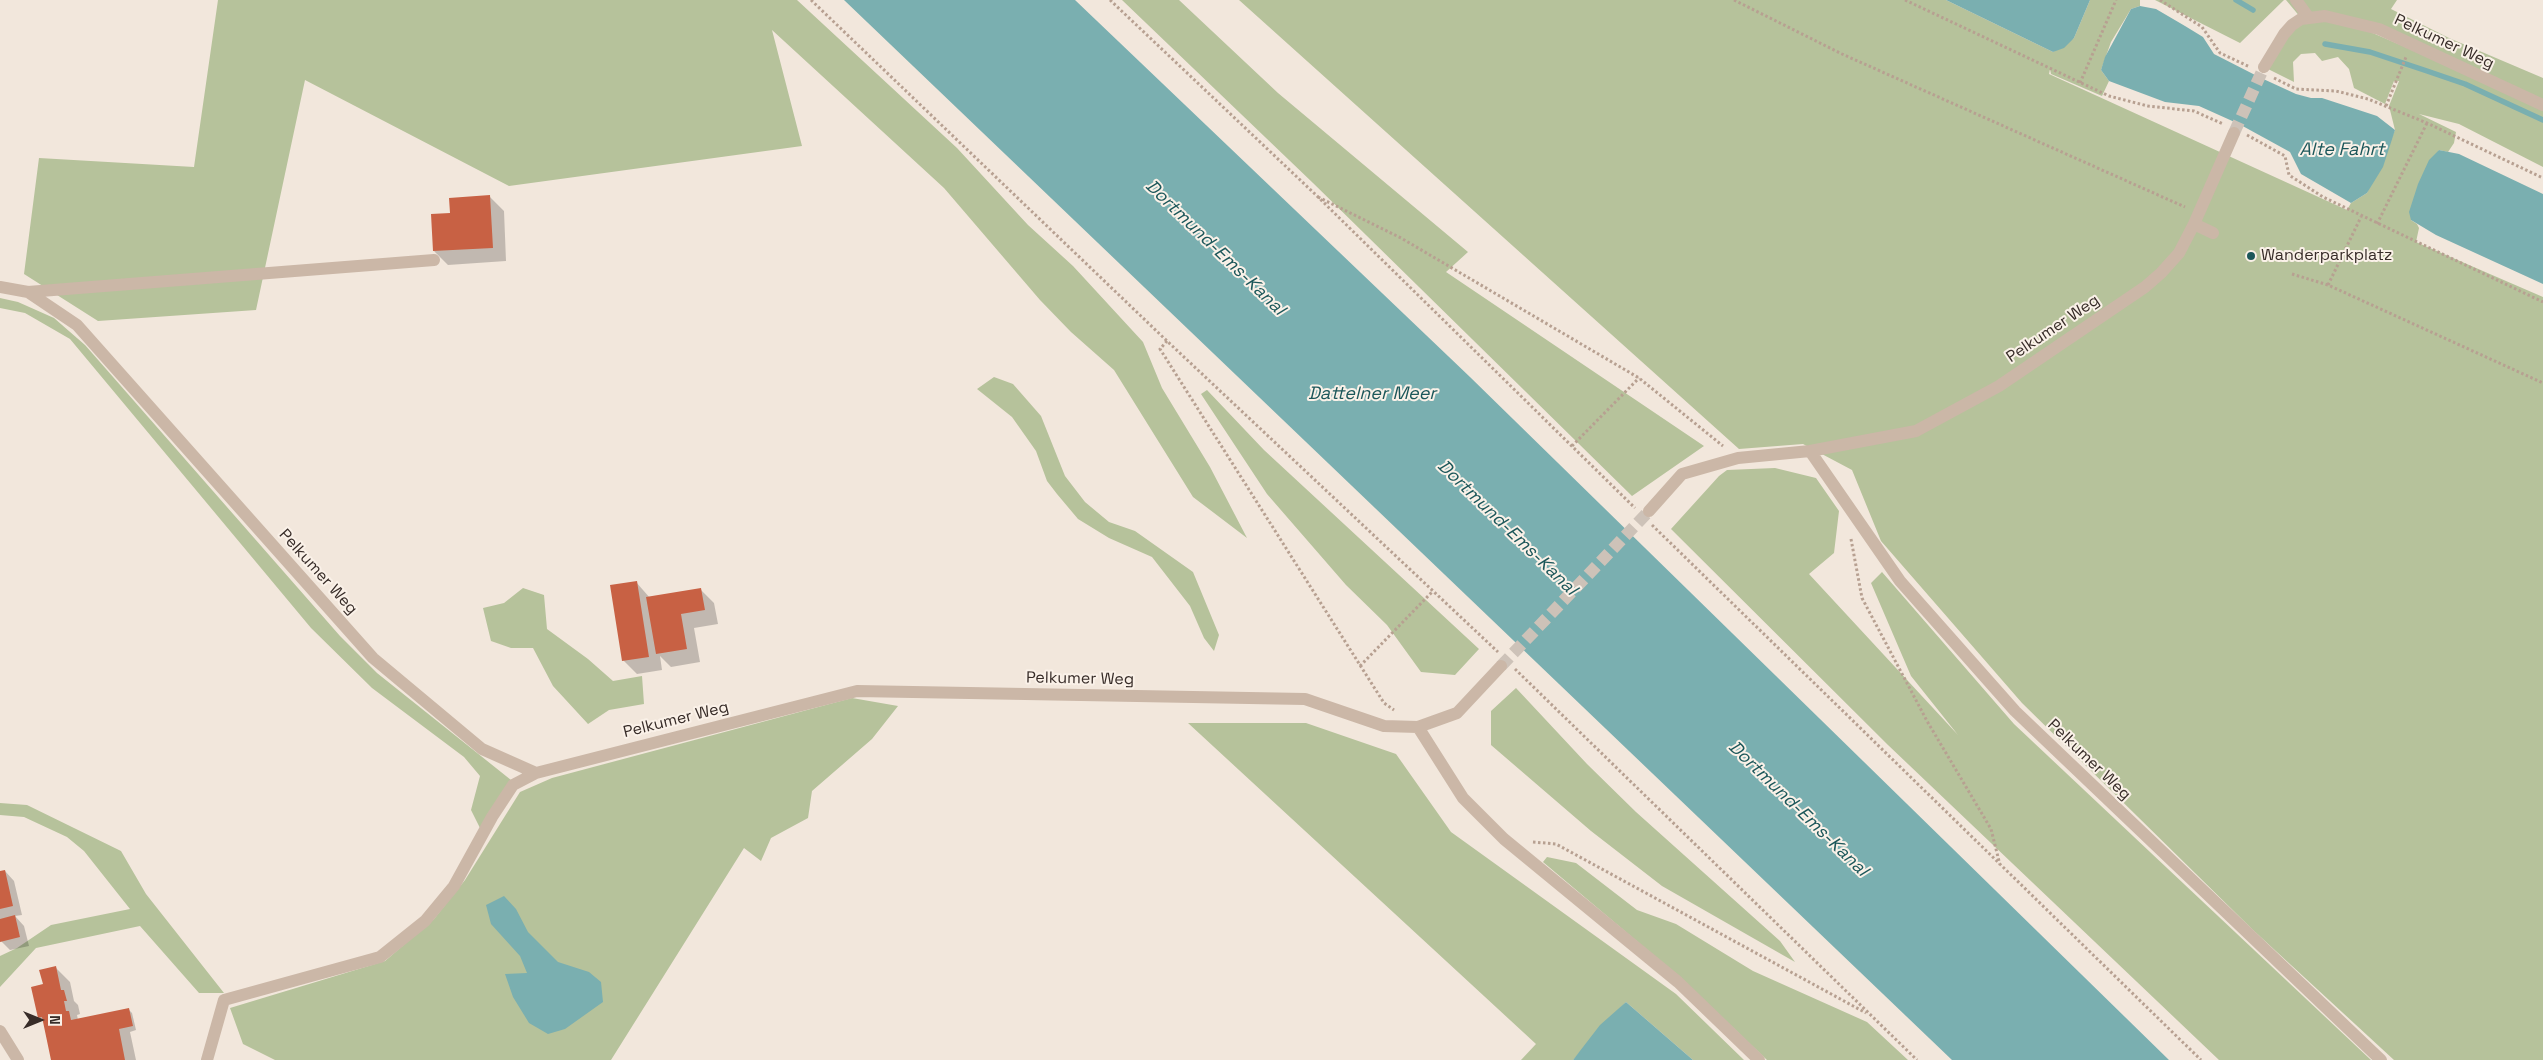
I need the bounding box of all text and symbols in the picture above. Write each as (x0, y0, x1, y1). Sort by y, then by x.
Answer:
street label: Pelkumer Weg (2391, 10, 2497, 74)
water label: Alte Fahrt (2299, 139, 2385, 161)
water label: Dortmund-Ems-Kanal (1141, 176, 1289, 320)
place label: Wanderparkplatz (2261, 246, 2392, 266)
marker: Wanderparkplatz (2245, 250, 2257, 262)
street label: Pelkumer Weg (2003, 291, 2103, 367)
water label: Dattelner Meer (1308, 383, 1436, 405)
water label: Dortmund-Ems-Kanal (1433, 456, 1581, 600)
street label: Pelkumer Weg (275, 525, 361, 619)
street label: Pelkumer Weg (1026, 668, 1134, 690)
street label: Pelkumer Weg (621, 698, 731, 742)
street label: Pelkumer Weg (2043, 716, 2135, 804)
water label: Dortmund-Ems-Kanal (1724, 737, 1872, 881)
north arrow (15, 995, 65, 1045)
text: N (46, 1015, 64, 1025)

